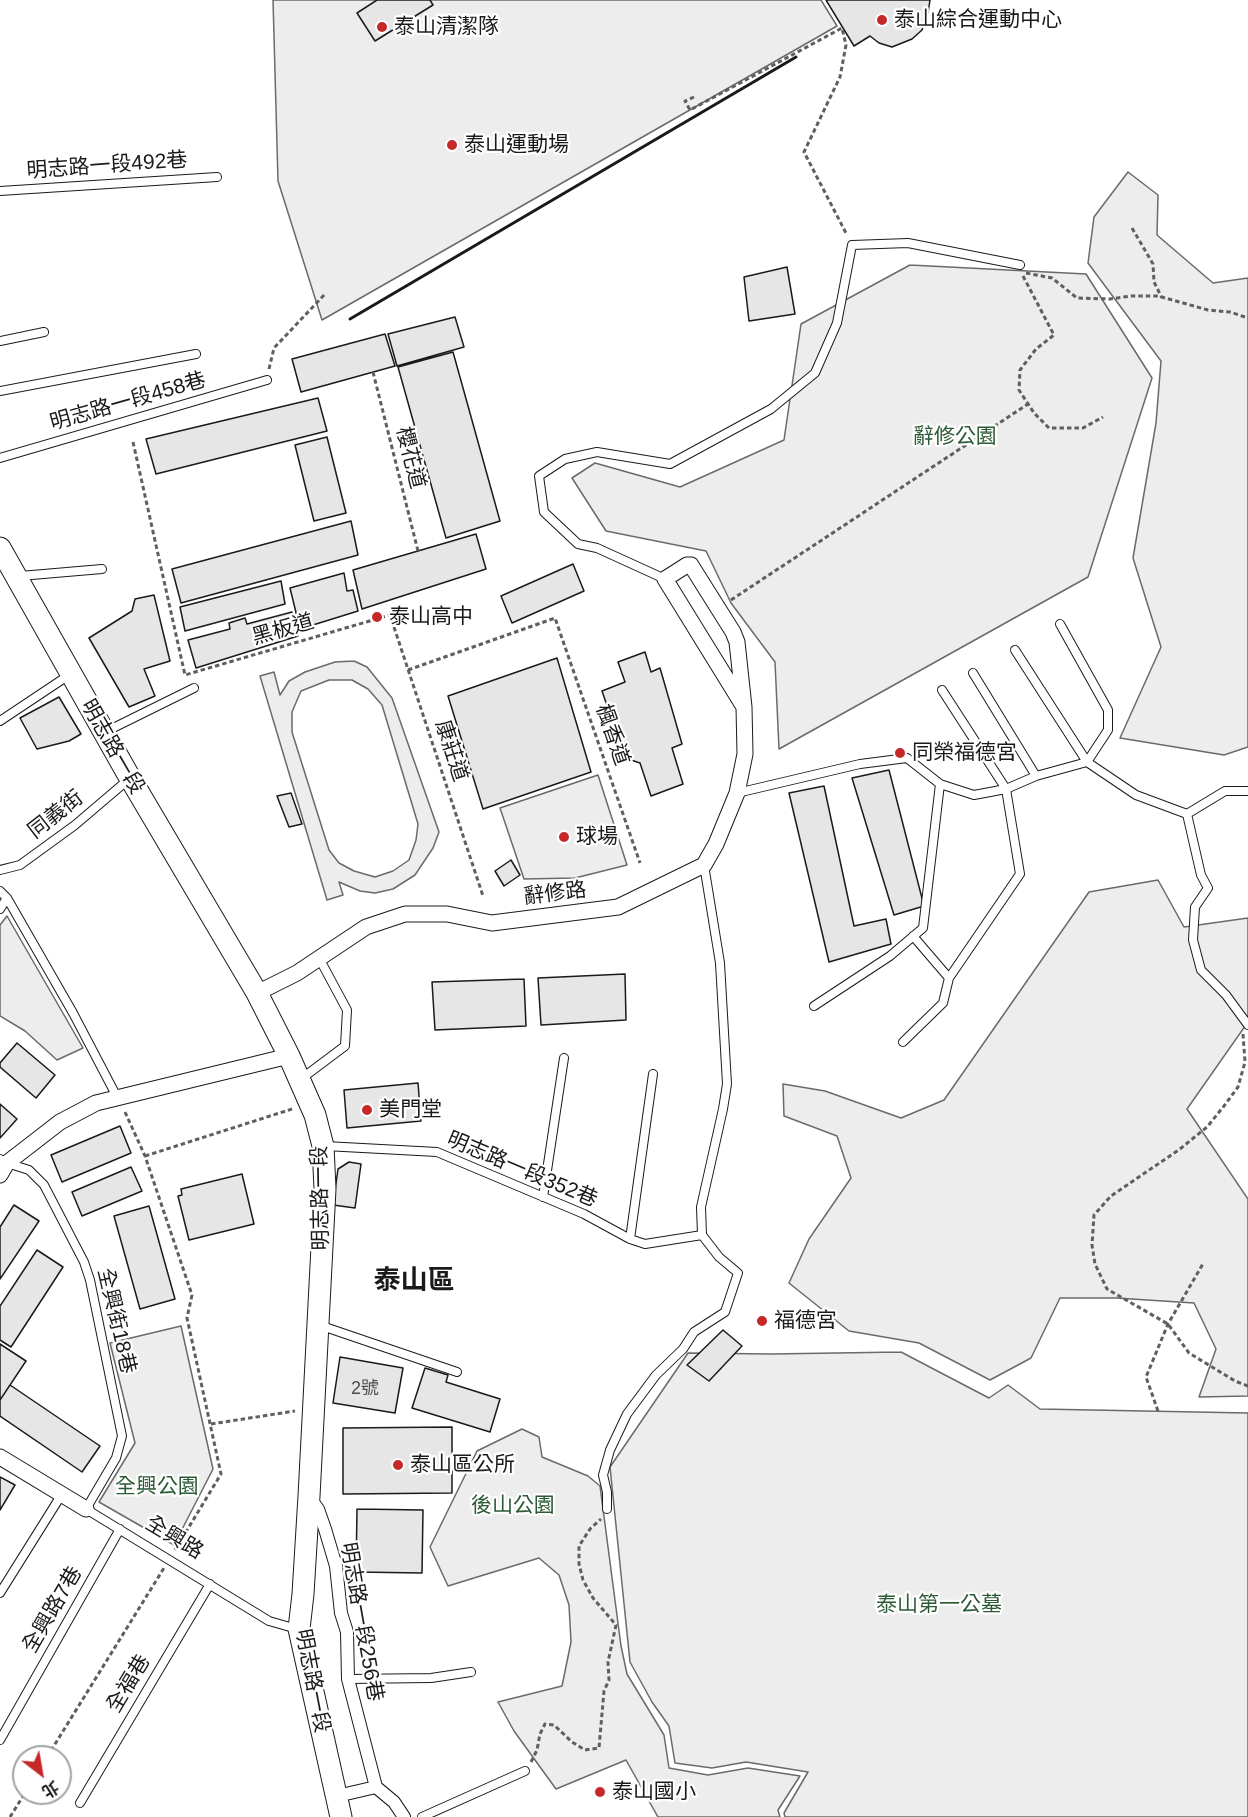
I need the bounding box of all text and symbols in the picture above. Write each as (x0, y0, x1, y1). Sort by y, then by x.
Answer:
place label: 泰山綜合運動中心 (894, 7, 1062, 33)
marker: 泰山綜合運動中心 (875, 13, 889, 27)
place label: 泰山清潔隊 (394, 14, 499, 40)
marker: 泰山清潔隊 (375, 20, 389, 34)
place label: 泰山運動場 (464, 132, 569, 158)
marker: 泰山運動場 (445, 138, 459, 152)
street label: 明志路一段492巷 (26, 148, 188, 184)
street label: 明志路一段458巷 (47, 368, 209, 436)
street label: 櫻花道 (390, 424, 430, 492)
park label: 辭修公園 (913, 424, 997, 450)
place label: 泰山高中 (389, 604, 473, 630)
street label: 黑板道 (249, 609, 317, 651)
marker: 泰山高中 (370, 610, 384, 624)
street label: 明志路一段 (75, 695, 149, 799)
street label: 楓香道 (590, 701, 634, 769)
street label: 康莊道 (429, 717, 473, 785)
place label: 同榮福德宮 (912, 740, 1017, 766)
marker: 同榮福德宮 (893, 746, 907, 760)
street label: 同義街 (23, 786, 89, 844)
place label: 球場 (576, 824, 618, 850)
marker: 球場 (557, 830, 571, 844)
street label: 辭修路 (522, 878, 588, 910)
place label: 美門堂 (379, 1097, 442, 1123)
marker: 美門堂 (360, 1103, 374, 1117)
street label: 明志路一段352巷 (443, 1127, 601, 1213)
street label: 明志路一段 (307, 1145, 335, 1251)
street label: 全興街18巷 (92, 1266, 140, 1376)
district label: 泰山區 (374, 1266, 454, 1298)
place label: 福德宮 (774, 1308, 837, 1334)
marker: 福德宮 (755, 1314, 769, 1328)
house number: 2號 (351, 1378, 379, 1400)
place label: 泰山區公所 (410, 1452, 515, 1478)
marker: 泰山區公所 (391, 1458, 405, 1472)
park label: 全興公園 (115, 1474, 199, 1500)
park label: 後山公園 (471, 1493, 555, 1519)
street label: 全興路 (141, 1511, 207, 1565)
street label: 明志路一段256巷 (335, 1541, 387, 1703)
street label: 全興路7巷 (18, 1562, 88, 1658)
park label: 泰山第一公墓 (876, 1592, 1002, 1618)
street label: 明志路一段 (290, 1627, 334, 1735)
street label: 全福巷 (102, 1651, 156, 1717)
north arrow (12, 1745, 72, 1805)
text: 北 (39, 1778, 62, 1801)
place label: 泰山國小 (612, 1779, 696, 1805)
marker: 泰山國小 (593, 1785, 607, 1799)

